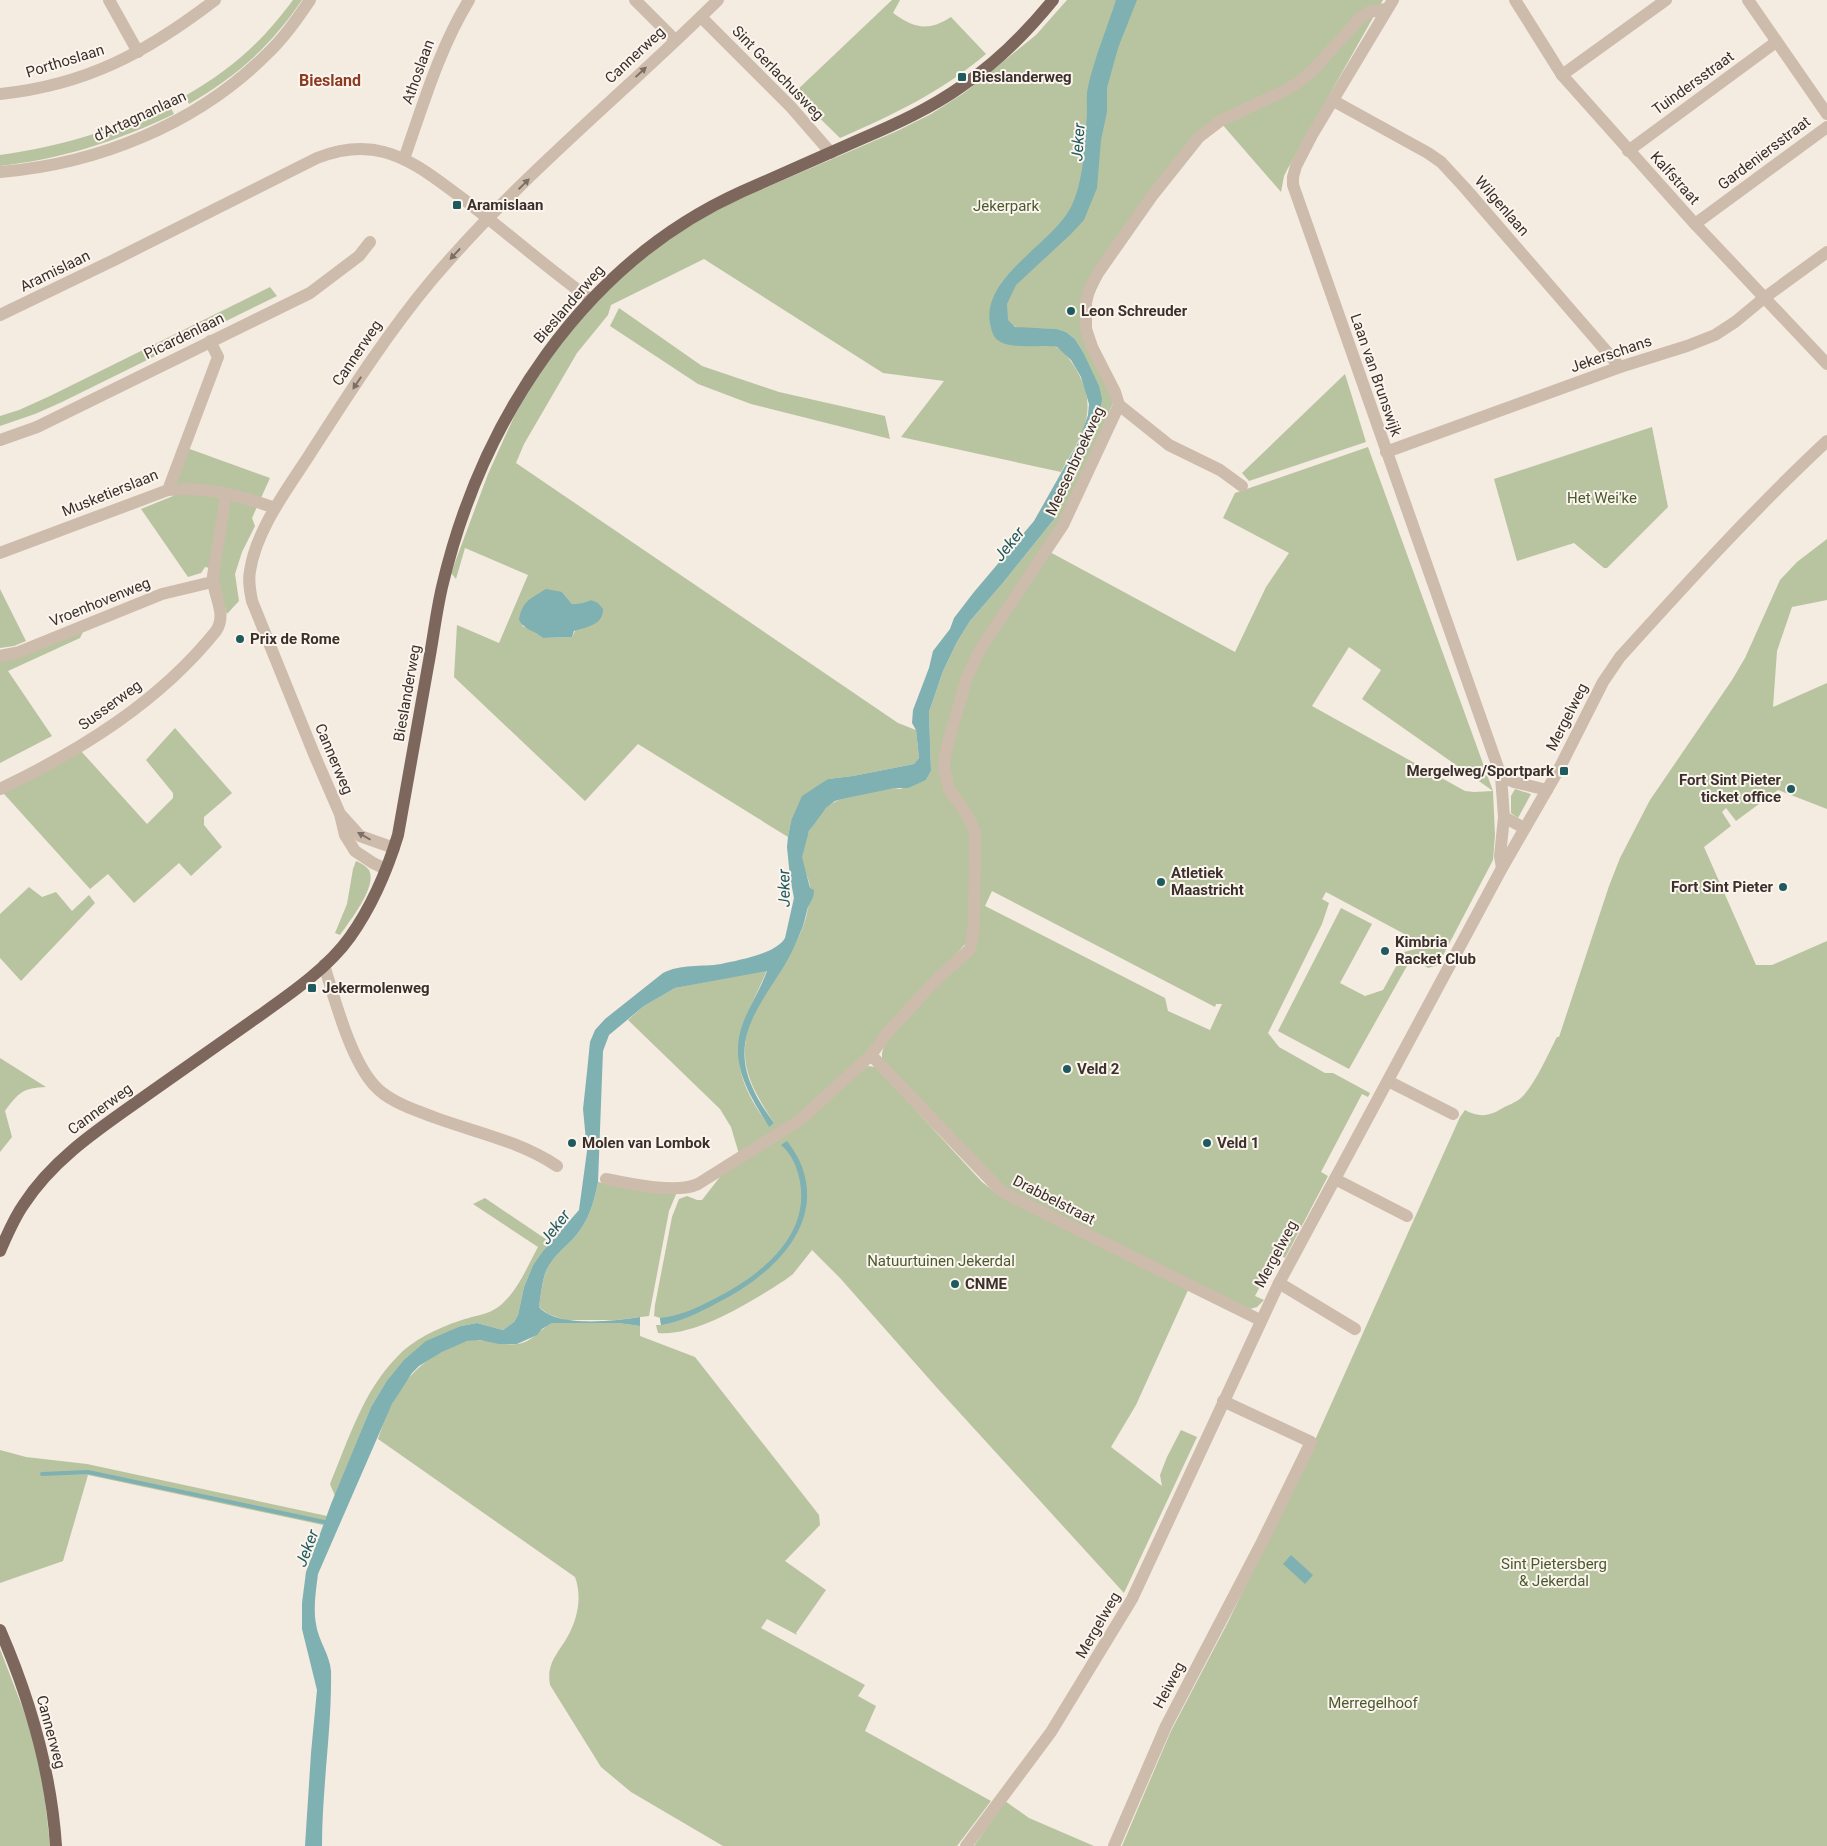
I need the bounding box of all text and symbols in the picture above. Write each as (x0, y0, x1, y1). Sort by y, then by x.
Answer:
street label: Sint Gerlachusweg (728, 22, 828, 124)
street label: Cannerweg (601, 23, 669, 87)
street label: Athoslaan (398, 37, 438, 107)
street label: Porthoslaan (24, 41, 106, 81)
street label: Tuindersstraat (1649, 47, 1737, 119)
one-way arrow (635, 66, 647, 78)
place label: Bieslanderweg (972, 68, 1072, 86)
district label: Biesland (299, 71, 361, 90)
marker: Bieslanderweg (956, 71, 968, 83)
street label: d'Artagnanlaan (91, 87, 189, 145)
street label: Gardeniersstraat (1714, 112, 1814, 194)
water label: Jeker (1067, 122, 1089, 162)
street label: Kalfstraat (1647, 148, 1704, 208)
street label: Wilgenlaan (1471, 172, 1533, 240)
one-way arrow (517, 179, 529, 191)
place label: Aramislaan (467, 196, 543, 214)
park label: Jekerpark (973, 197, 1039, 215)
marker: Aramislaan (451, 199, 463, 211)
street label: Aramislaan (17, 246, 93, 296)
one-way arrow (449, 248, 461, 260)
street label: Bieslanderweg (530, 261, 608, 347)
place label: Leon Schreuder (1081, 302, 1188, 320)
marker: Leon Schreuder (1065, 305, 1077, 317)
street label: Picardenlaan (141, 309, 227, 363)
street label: Laan van Brunswijk (1347, 311, 1406, 439)
street label: Cannerweg (328, 317, 386, 389)
street label: Jekerschans (1568, 332, 1654, 376)
one-way arrow (352, 376, 362, 390)
street label: Meesenbroekweg (1042, 404, 1108, 518)
street label: Musketierslaan (59, 466, 161, 520)
park label: Het Wei'ke (1567, 489, 1637, 507)
water label: Jeker (990, 523, 1029, 565)
street label: Vroenhovenweg (47, 574, 153, 630)
place label: Prix de Rome (250, 630, 340, 648)
marker: Prix de Rome (234, 633, 246, 645)
street label: Bieslanderweg (390, 643, 424, 743)
street label: Susserweg (75, 676, 145, 734)
street label: Mergelweg (1542, 680, 1592, 754)
street label: Cannerweg (311, 721, 357, 797)
place label: Mergelweg/Sportpark (1406, 762, 1555, 780)
marker: Mergelweg/Sportpark (1558, 765, 1570, 777)
place label: Fort Sint Pieter ticket office (1679, 771, 1781, 806)
marker: Fort Sint Pieter ticket office (1785, 783, 1797, 795)
one-way arrow (357, 832, 370, 841)
place label: Atletiek Maastricht (1171, 864, 1244, 899)
water label: Jeker (774, 868, 794, 907)
marker: Atletiek Maastricht (1155, 876, 1167, 888)
place label: Fort Sint Pieter (1671, 878, 1773, 896)
marker: Fort Sint Pieter (1777, 881, 1789, 893)
place label: Kimbria Racket Club (1395, 933, 1476, 968)
marker: Kimbria Racket Club (1379, 945, 1391, 957)
place label: Jekermolenweg (322, 979, 430, 997)
marker: Jekermolenweg (306, 982, 318, 994)
place label: Veld 2 (1077, 1060, 1120, 1078)
marker: Veld 2 (1061, 1063, 1073, 1075)
street label: Cannerweg (64, 1080, 136, 1138)
place label: Molen van Lombok (582, 1134, 711, 1152)
place label: Veld 1 (1217, 1134, 1259, 1152)
marker: Molen van Lombok (566, 1137, 578, 1149)
marker: Veld 1 (1201, 1137, 1213, 1149)
street label: Drabbelstraat (1010, 1172, 1098, 1228)
water label: Jeker (536, 1206, 575, 1248)
street label: Mergelweg (1251, 1217, 1301, 1291)
park label: Natuurtuinen Jekerdal (867, 1252, 1015, 1270)
place label: CNME (965, 1275, 1008, 1293)
marker: CNME (949, 1278, 961, 1290)
water label: Jeker (291, 1526, 323, 1569)
park label: Sint Pietersberg & Jekerdal (1501, 1555, 1607, 1590)
street label: Mergelweg (1072, 1589, 1124, 1661)
street label: Heiweg (1149, 1659, 1189, 1711)
street label: Cannerweg (33, 1693, 69, 1771)
park label: Merregelhoof (1328, 1694, 1419, 1712)

